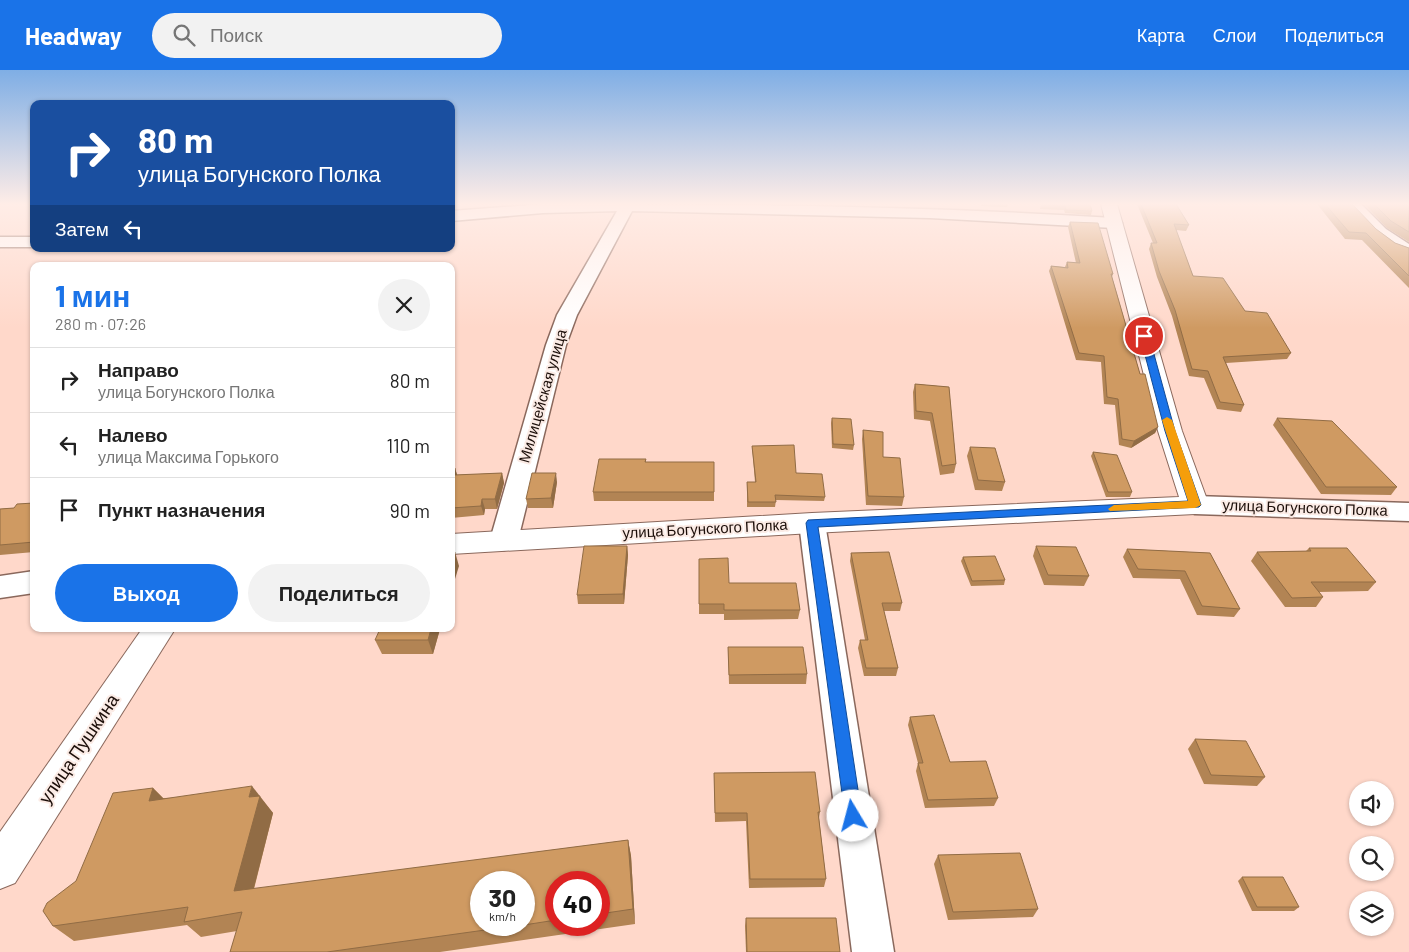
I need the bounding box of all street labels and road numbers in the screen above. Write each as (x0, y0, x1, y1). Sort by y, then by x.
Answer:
street label: Милицейская улица (514, 326, 570, 465)
street label: улица Богунского Полка (1222, 495, 1389, 519)
street label: улица Богунского Полка (622, 515, 789, 541)
street label: улица Пушкина (33, 689, 123, 807)

